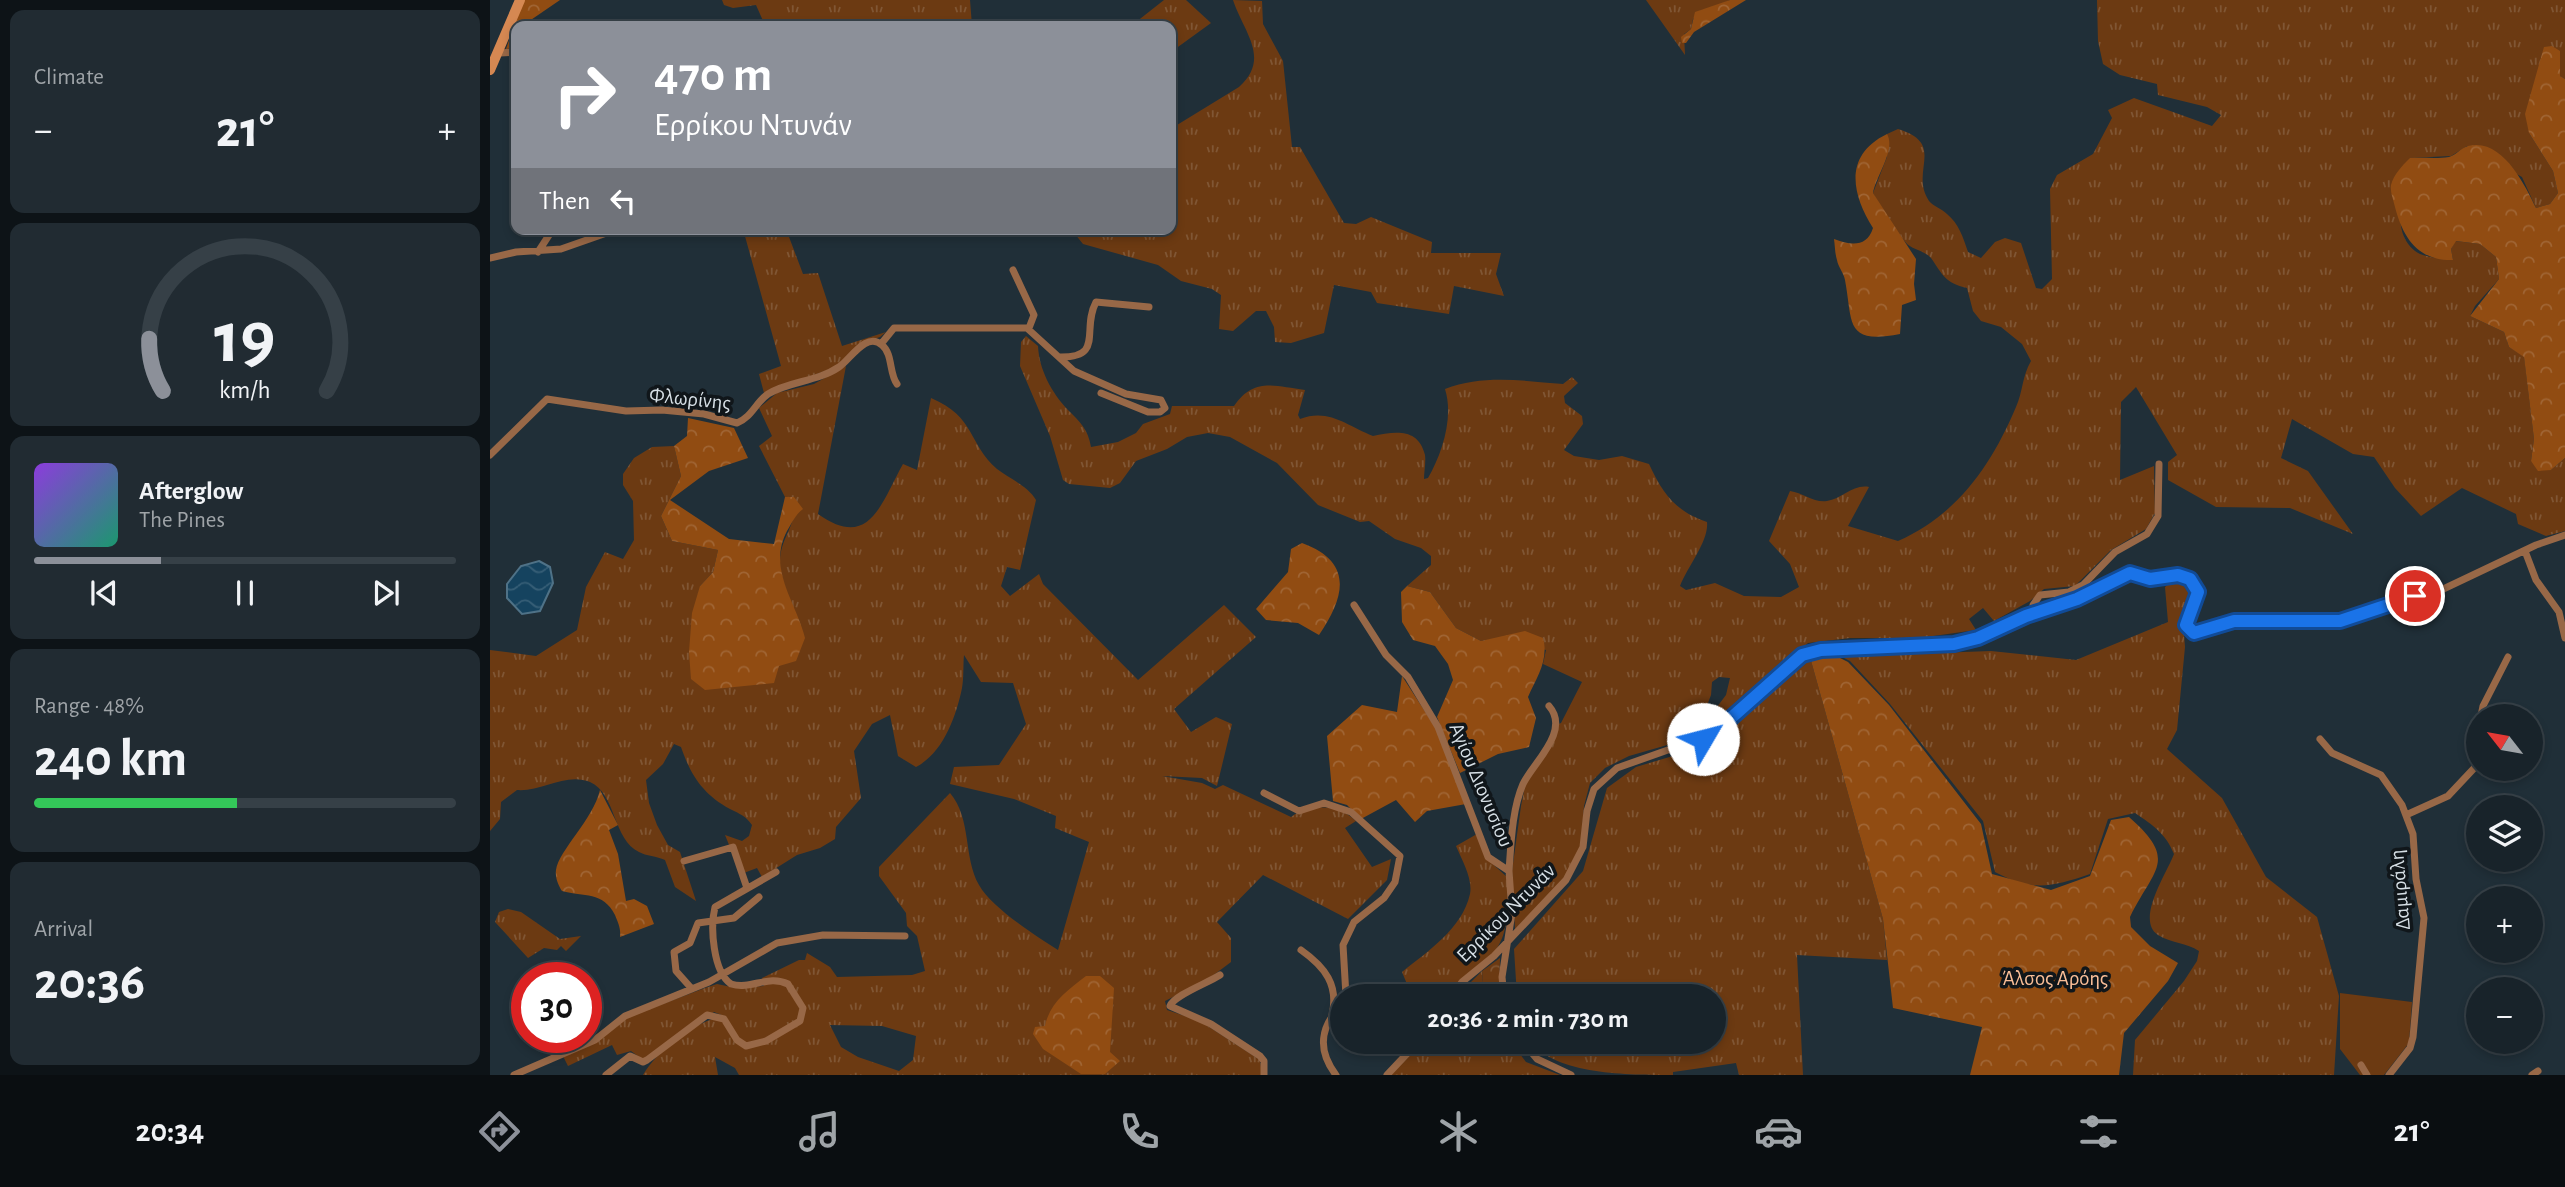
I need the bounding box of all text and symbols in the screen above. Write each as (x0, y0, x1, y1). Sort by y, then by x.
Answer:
icon: right (539, 49, 630, 140)
text: 470 m (654, 51, 772, 100)
text: Climate (34, 66, 104, 89)
text: 21° (216, 104, 274, 156)
text: Ερρίκου Ντυνάν (654, 109, 852, 141)
text: − (34, 112, 52, 150)
text: + (438, 112, 456, 150)
icon: left (604, 182, 642, 220)
text: Then (539, 188, 590, 214)
text: 19 (214, 303, 276, 376)
text: km/h (219, 377, 271, 402)
street label: Φλωρίνης (648, 384, 732, 414)
text: Afterglow (139, 478, 243, 504)
text: The Pines (139, 509, 225, 532)
pin (2385, 566, 2445, 626)
icon: previous (85, 574, 123, 612)
icon: pause (226, 574, 264, 612)
icon: next (367, 574, 405, 612)
icon: arrive (2396, 577, 2434, 615)
text: Range · 48% (34, 695, 144, 718)
position arrow (1666, 702, 1740, 776)
north arrow (2466, 704, 2543, 780)
map controls (2466, 704, 2543, 1054)
street label: Αγίου Διονυσίου (1445, 720, 1517, 850)
text: 240 km (34, 733, 187, 785)
button: layers (2466, 795, 2543, 872)
street label: Δαμιράλη (2386, 849, 2414, 931)
street label: Ερρίκου Ντυνάν (1453, 860, 1559, 966)
button: + (2466, 886, 2543, 963)
text: Arrival (34, 918, 93, 941)
text: 20:36 (34, 956, 145, 1008)
speed limit sign: 30 (511, 962, 602, 1053)
park label: Άλσος Αρόης (2002, 968, 2108, 989)
button: − (2466, 977, 2543, 1054)
text: 20:36 · 2 min · 730 m (1427, 1006, 1629, 1032)
icon: directions (475, 1107, 524, 1156)
icon: music (795, 1107, 844, 1156)
icon: phone (1115, 1107, 1164, 1156)
icon: climate (1434, 1107, 1483, 1156)
icon: car (1754, 1107, 1803, 1156)
icon: filters (2074, 1107, 2123, 1156)
text: 20:34 (135, 1115, 204, 1147)
text: 21° (2394, 1115, 2430, 1147)

